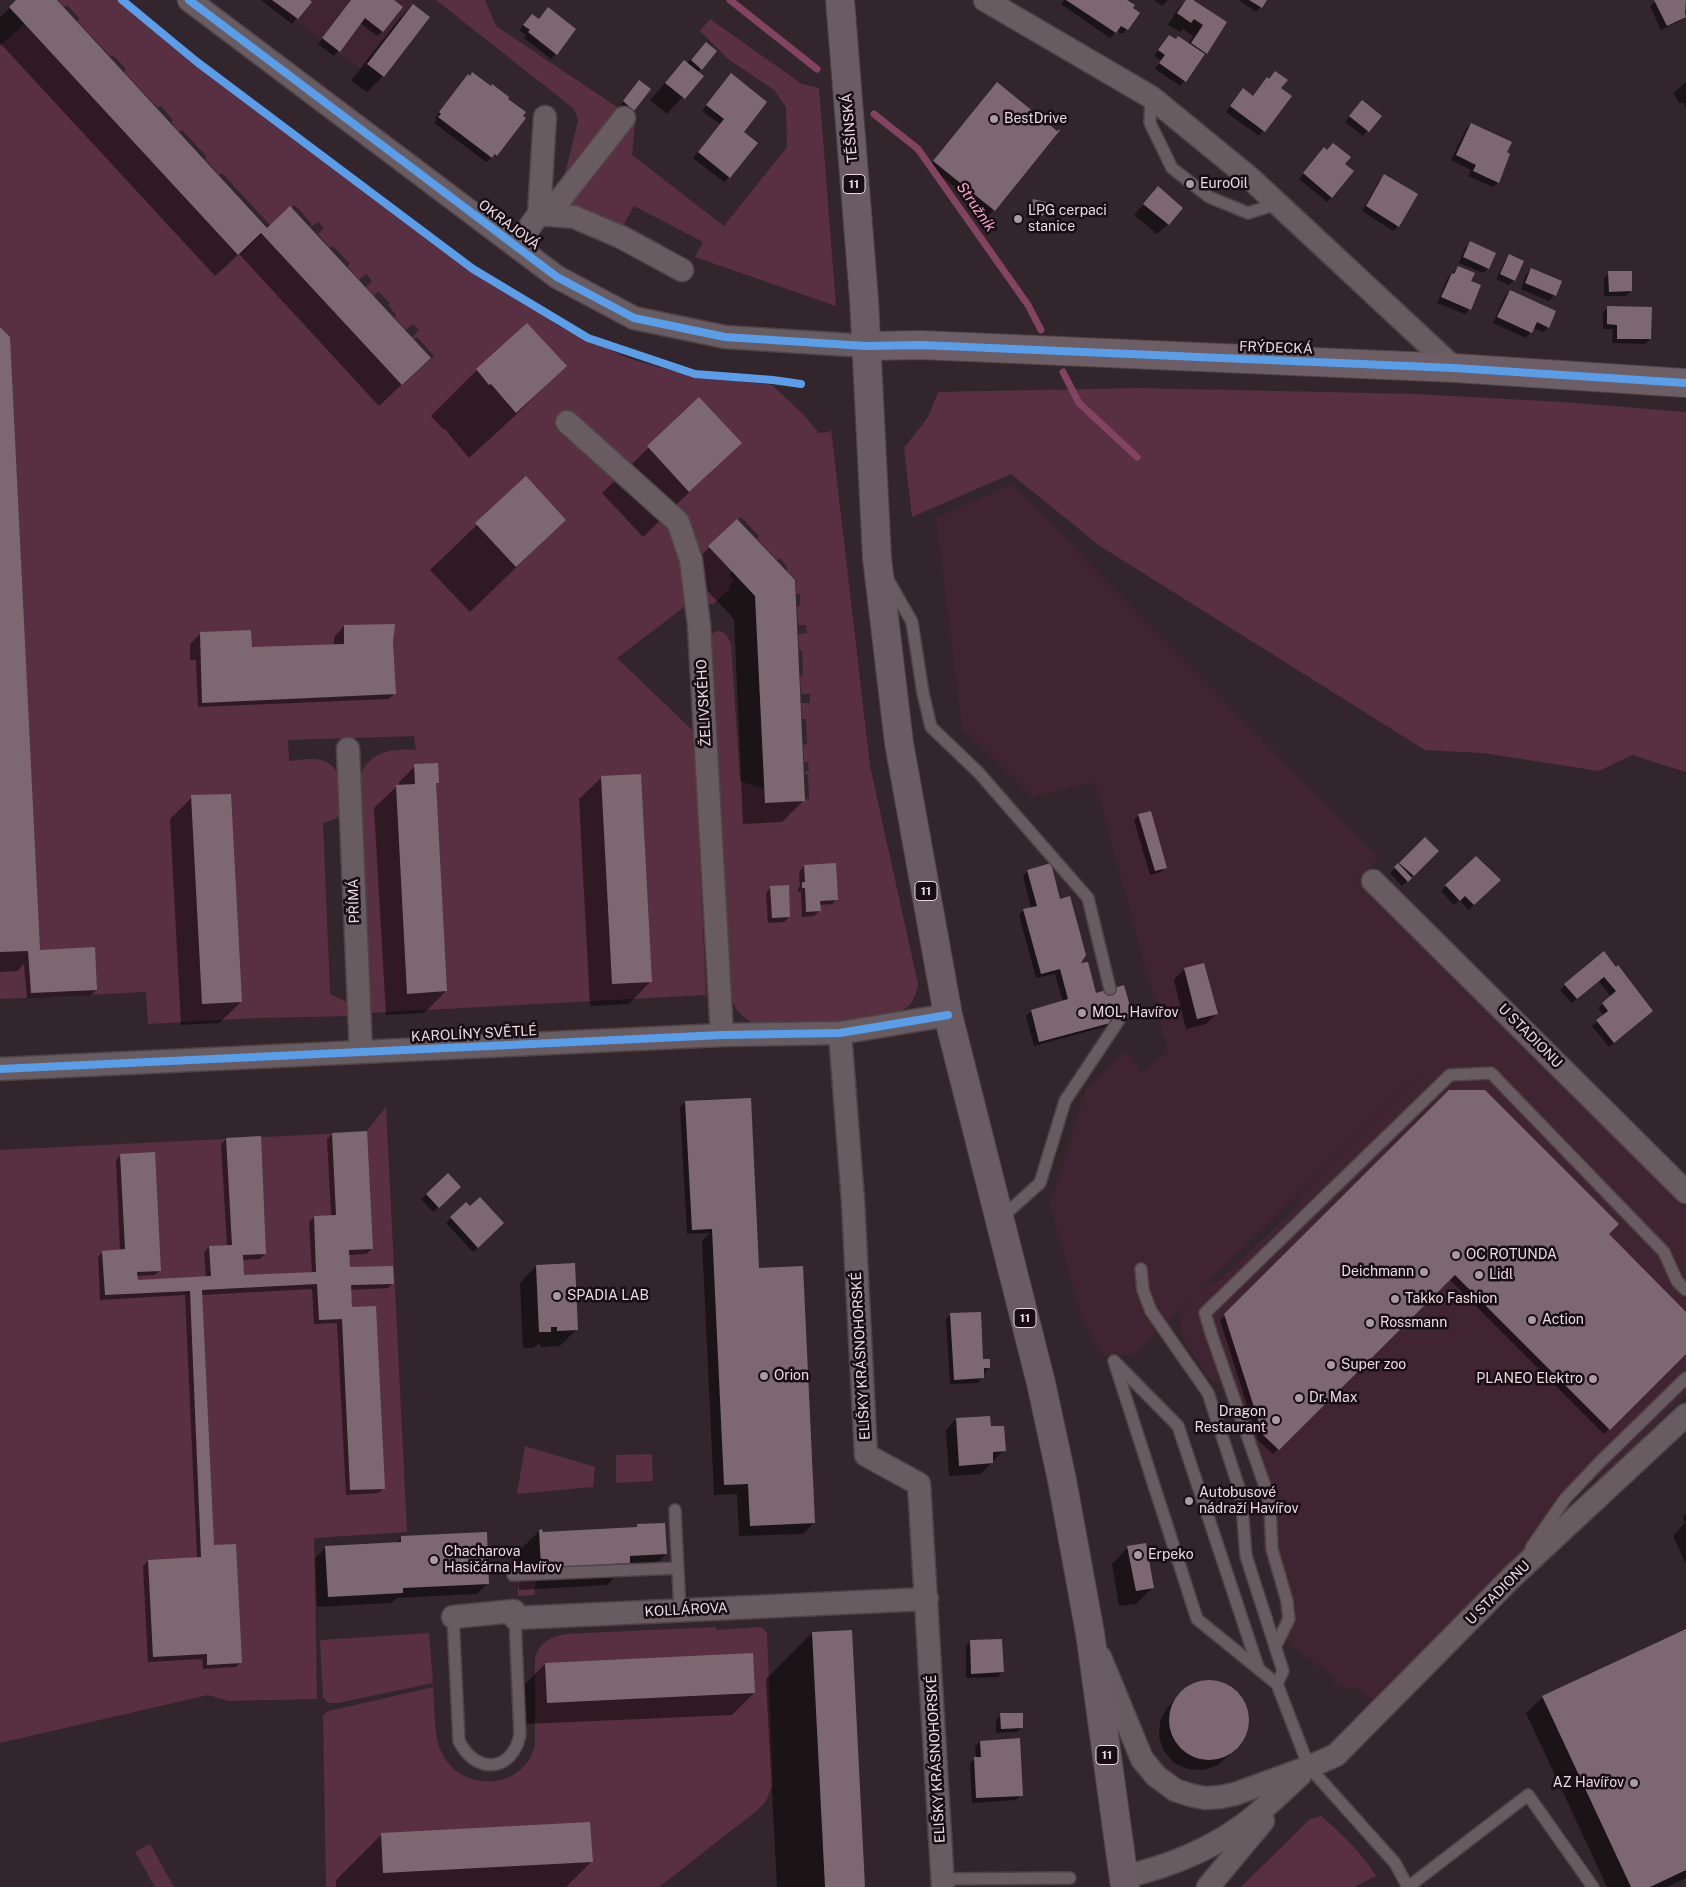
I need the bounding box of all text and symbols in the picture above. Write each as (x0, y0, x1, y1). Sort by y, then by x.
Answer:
street label: TĚŠÍNSKÁ (839, 92, 861, 164)
place label: BestDrive (1004, 111, 1067, 127)
marker: BestDrive (988, 113, 1000, 125)
road number: 11 (843, 174, 865, 193)
place label: EuroOil (1200, 176, 1248, 192)
marker: EuroOil (1184, 178, 1196, 190)
water label: Stružník (952, 179, 1000, 235)
street label: OKRAJOVÁ (475, 196, 543, 254)
place label: LPG cerpaci stanice (1028, 203, 1107, 236)
marker: LPG cerpaci stanice (1012, 213, 1024, 225)
street label: FRÝDECKÁ (1239, 338, 1313, 358)
street label: ŽELIVSKÉHO (693, 659, 715, 747)
street label: PŘÍMÁ (345, 878, 363, 924)
road number: 11 (915, 881, 937, 900)
street label: U STADIONU (1494, 1000, 1566, 1072)
place label: MOL, Havířov (1092, 1005, 1179, 1021)
marker: MOL, Havířov (1076, 1007, 1088, 1019)
street label: KAROLÍNY SVĚTLÉ (410, 1022, 538, 1046)
place label: OC ROTUNDA (1466, 1247, 1557, 1263)
marker: OC ROTUNDA (1450, 1249, 1462, 1261)
place label: Deichmann (1341, 1264, 1414, 1280)
marker: Deichmann (1418, 1266, 1430, 1278)
place label: Lidl (1489, 1267, 1513, 1283)
marker: Lidl (1473, 1269, 1485, 1281)
street label: ELIŠKY KRÁSNOHORSKÉ (848, 1271, 874, 1441)
place label: SPADIA LAB (567, 1288, 649, 1304)
marker: SPADIA LAB (551, 1290, 563, 1302)
place label: Takko Fashion (1405, 1291, 1497, 1307)
marker: Takko Fashion (1389, 1293, 1401, 1305)
road number: 11 (1014, 1309, 1036, 1328)
place label: Action (1542, 1312, 1584, 1328)
marker: Action (1526, 1314, 1538, 1326)
place label: Rossmann (1380, 1315, 1447, 1331)
marker: Rossmann (1364, 1317, 1376, 1329)
place label: Super zoo (1341, 1357, 1406, 1373)
marker: Super zoo (1325, 1359, 1337, 1371)
place label: Orion (774, 1368, 809, 1384)
marker: Orion (758, 1370, 770, 1382)
place label: PLANEO Elektro (1476, 1371, 1583, 1387)
marker: PLANEO Elektro (1587, 1373, 1599, 1385)
place label: Dr. Max (1309, 1390, 1358, 1406)
marker: Dr. Max (1293, 1392, 1305, 1404)
place label: Dragon Restaurant (1194, 1404, 1266, 1436)
marker: Dragon Restaurant (1270, 1414, 1282, 1426)
place label: Autobusové nádraží Havířov (1199, 1485, 1299, 1518)
marker: Autobusové nádraží Havířov (1183, 1495, 1195, 1507)
place label: Chacharova Hasičárna Havířov (444, 1544, 562, 1576)
place label: Erpeko (1148, 1547, 1194, 1563)
marker: Erpeko (1132, 1549, 1144, 1561)
marker: Chacharova Hasičárna Havířov (428, 1554, 440, 1566)
street label: U STADIONU (1462, 1557, 1534, 1629)
street label: KOLLÁROVA (644, 1599, 728, 1621)
street label: ELIŠKY KRÁSNOHORSKÉ (923, 1674, 949, 1844)
road number: 11 (1096, 1746, 1118, 1764)
place label: AZ Havířov (1553, 1775, 1624, 1791)
marker: AZ Havířov (1628, 1777, 1640, 1789)

